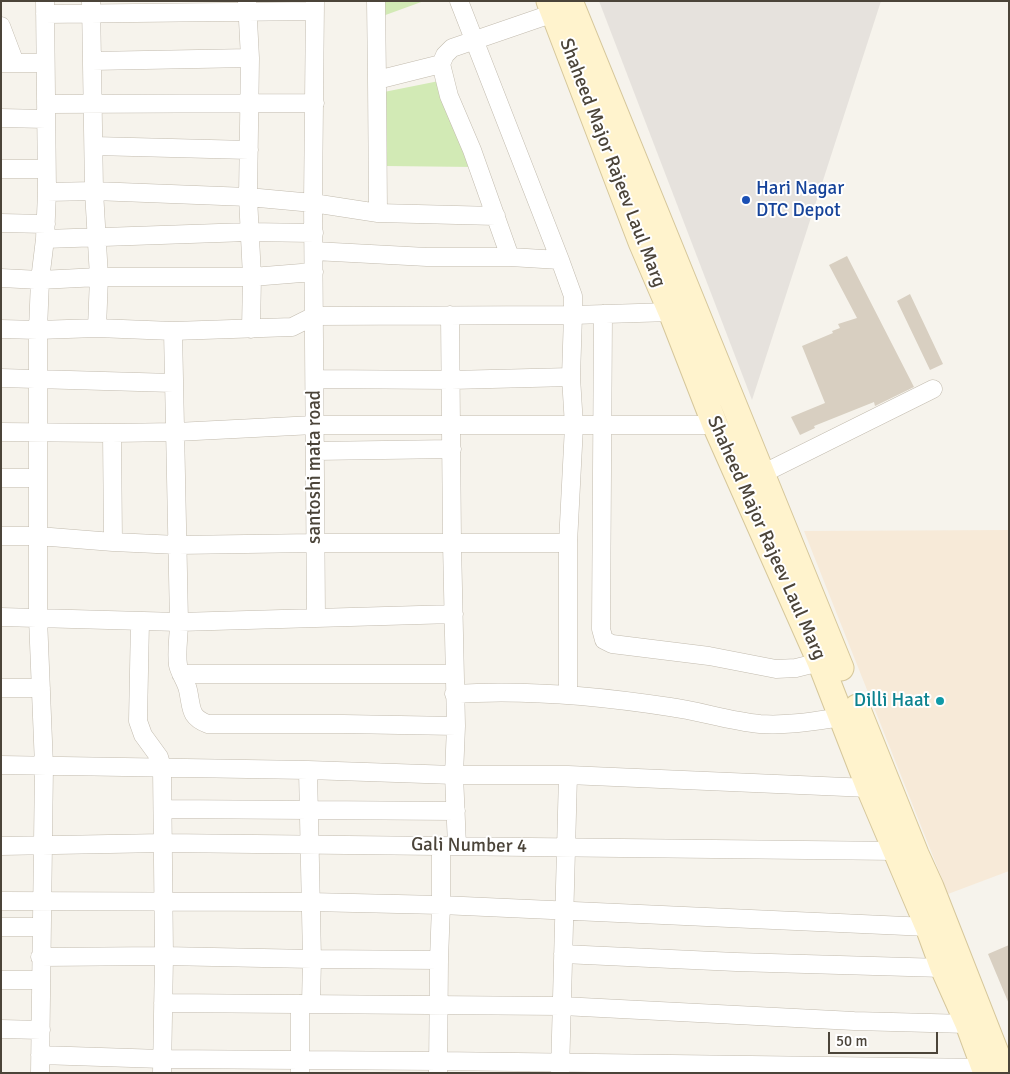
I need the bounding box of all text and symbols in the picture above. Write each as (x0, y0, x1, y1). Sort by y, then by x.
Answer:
street label: Shaheed Major Rajeev Laul Marg (554, 35, 670, 291)
place label: Hari Nagar DTC Depot (756, 178, 844, 222)
marker: Hari Nagar DTC Depot (740, 194, 752, 206)
street label: santoshi mata road (304, 390, 326, 544)
street label: Shaheed Major Rajeev Laul Marg (702, 412, 830, 664)
place label: Dilli Haat (854, 690, 930, 712)
marker: Dilli Haat (934, 695, 946, 707)
street label: Gali Number 4 (411, 834, 527, 858)
scale bar (830, 1022, 940, 1054)
text: 50 m (836, 1032, 867, 1050)

